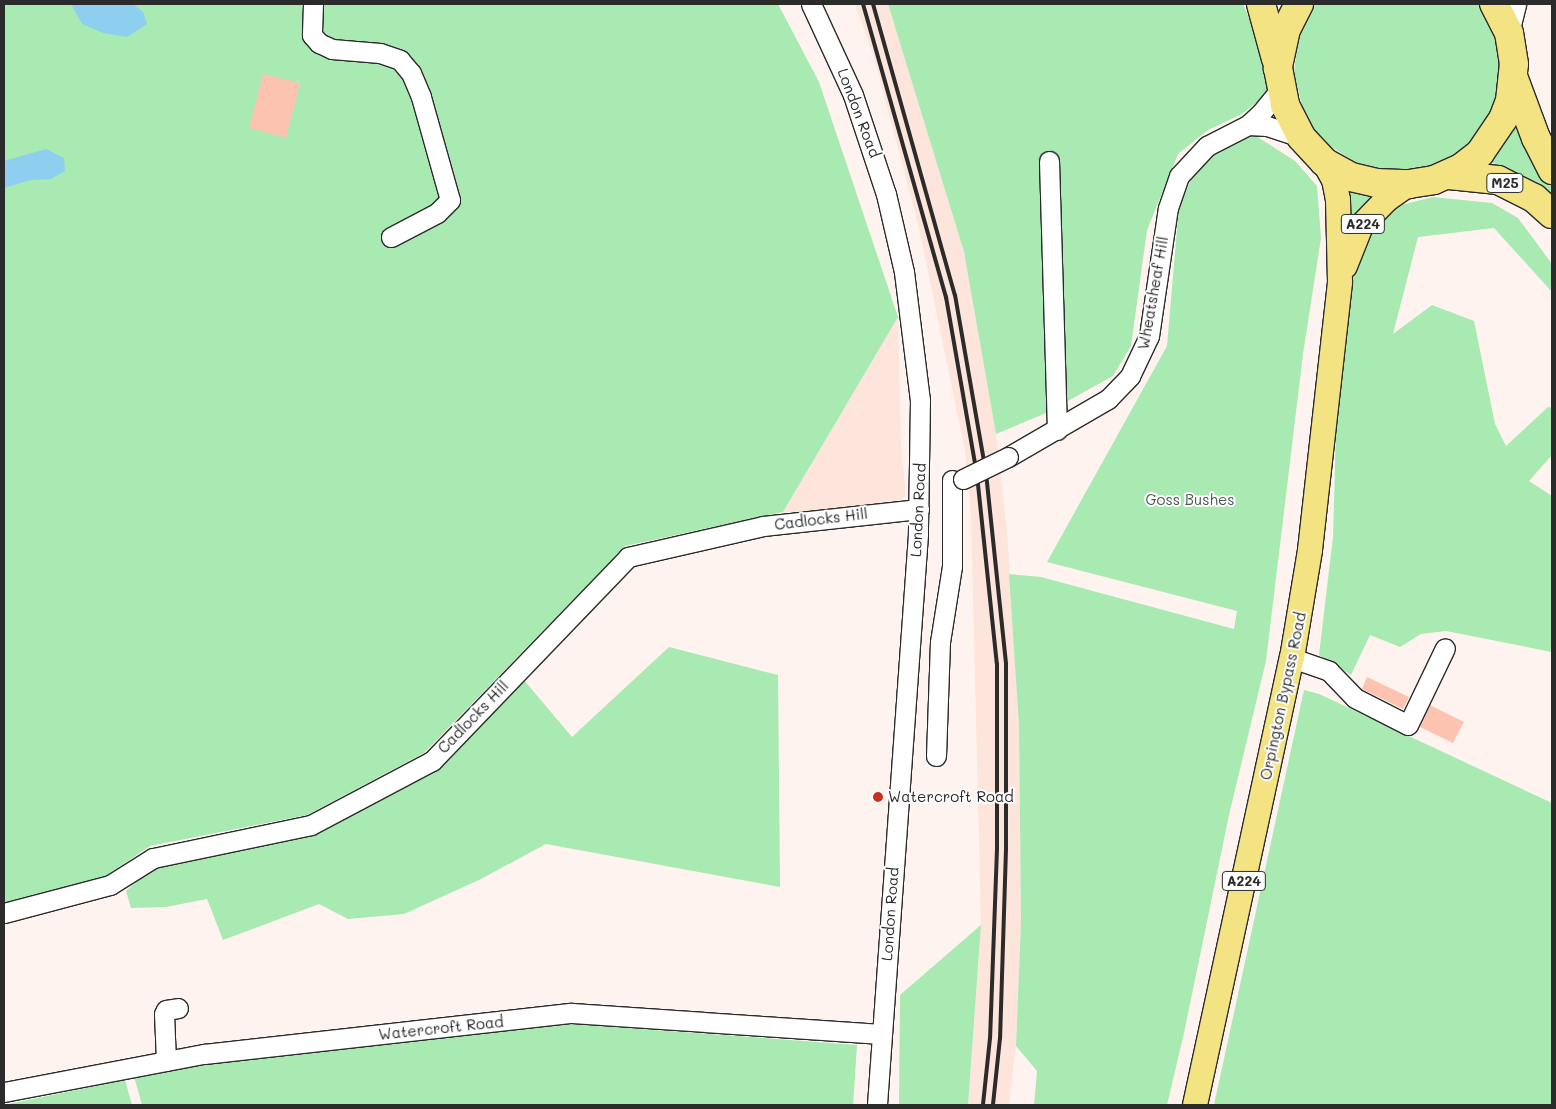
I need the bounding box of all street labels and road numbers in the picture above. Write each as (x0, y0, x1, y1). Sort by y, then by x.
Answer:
street label: London Road (834, 66, 884, 160)
road number: M25 (1486, 172, 1524, 194)
road number: A224 (1340, 212, 1386, 235)
street label: Wheatsheaf Hill (1134, 235, 1172, 351)
street label: London Road (907, 463, 929, 557)
street label: Cadlocks Hill (773, 504, 869, 534)
street label: Orpington Bypass Road (1256, 610, 1310, 782)
street label: Cadlocks Hill (434, 677, 512, 757)
street label: London Road (878, 866, 902, 962)
road number: A224 (1222, 869, 1266, 892)
street label: Watercroft Road (378, 1012, 504, 1044)

